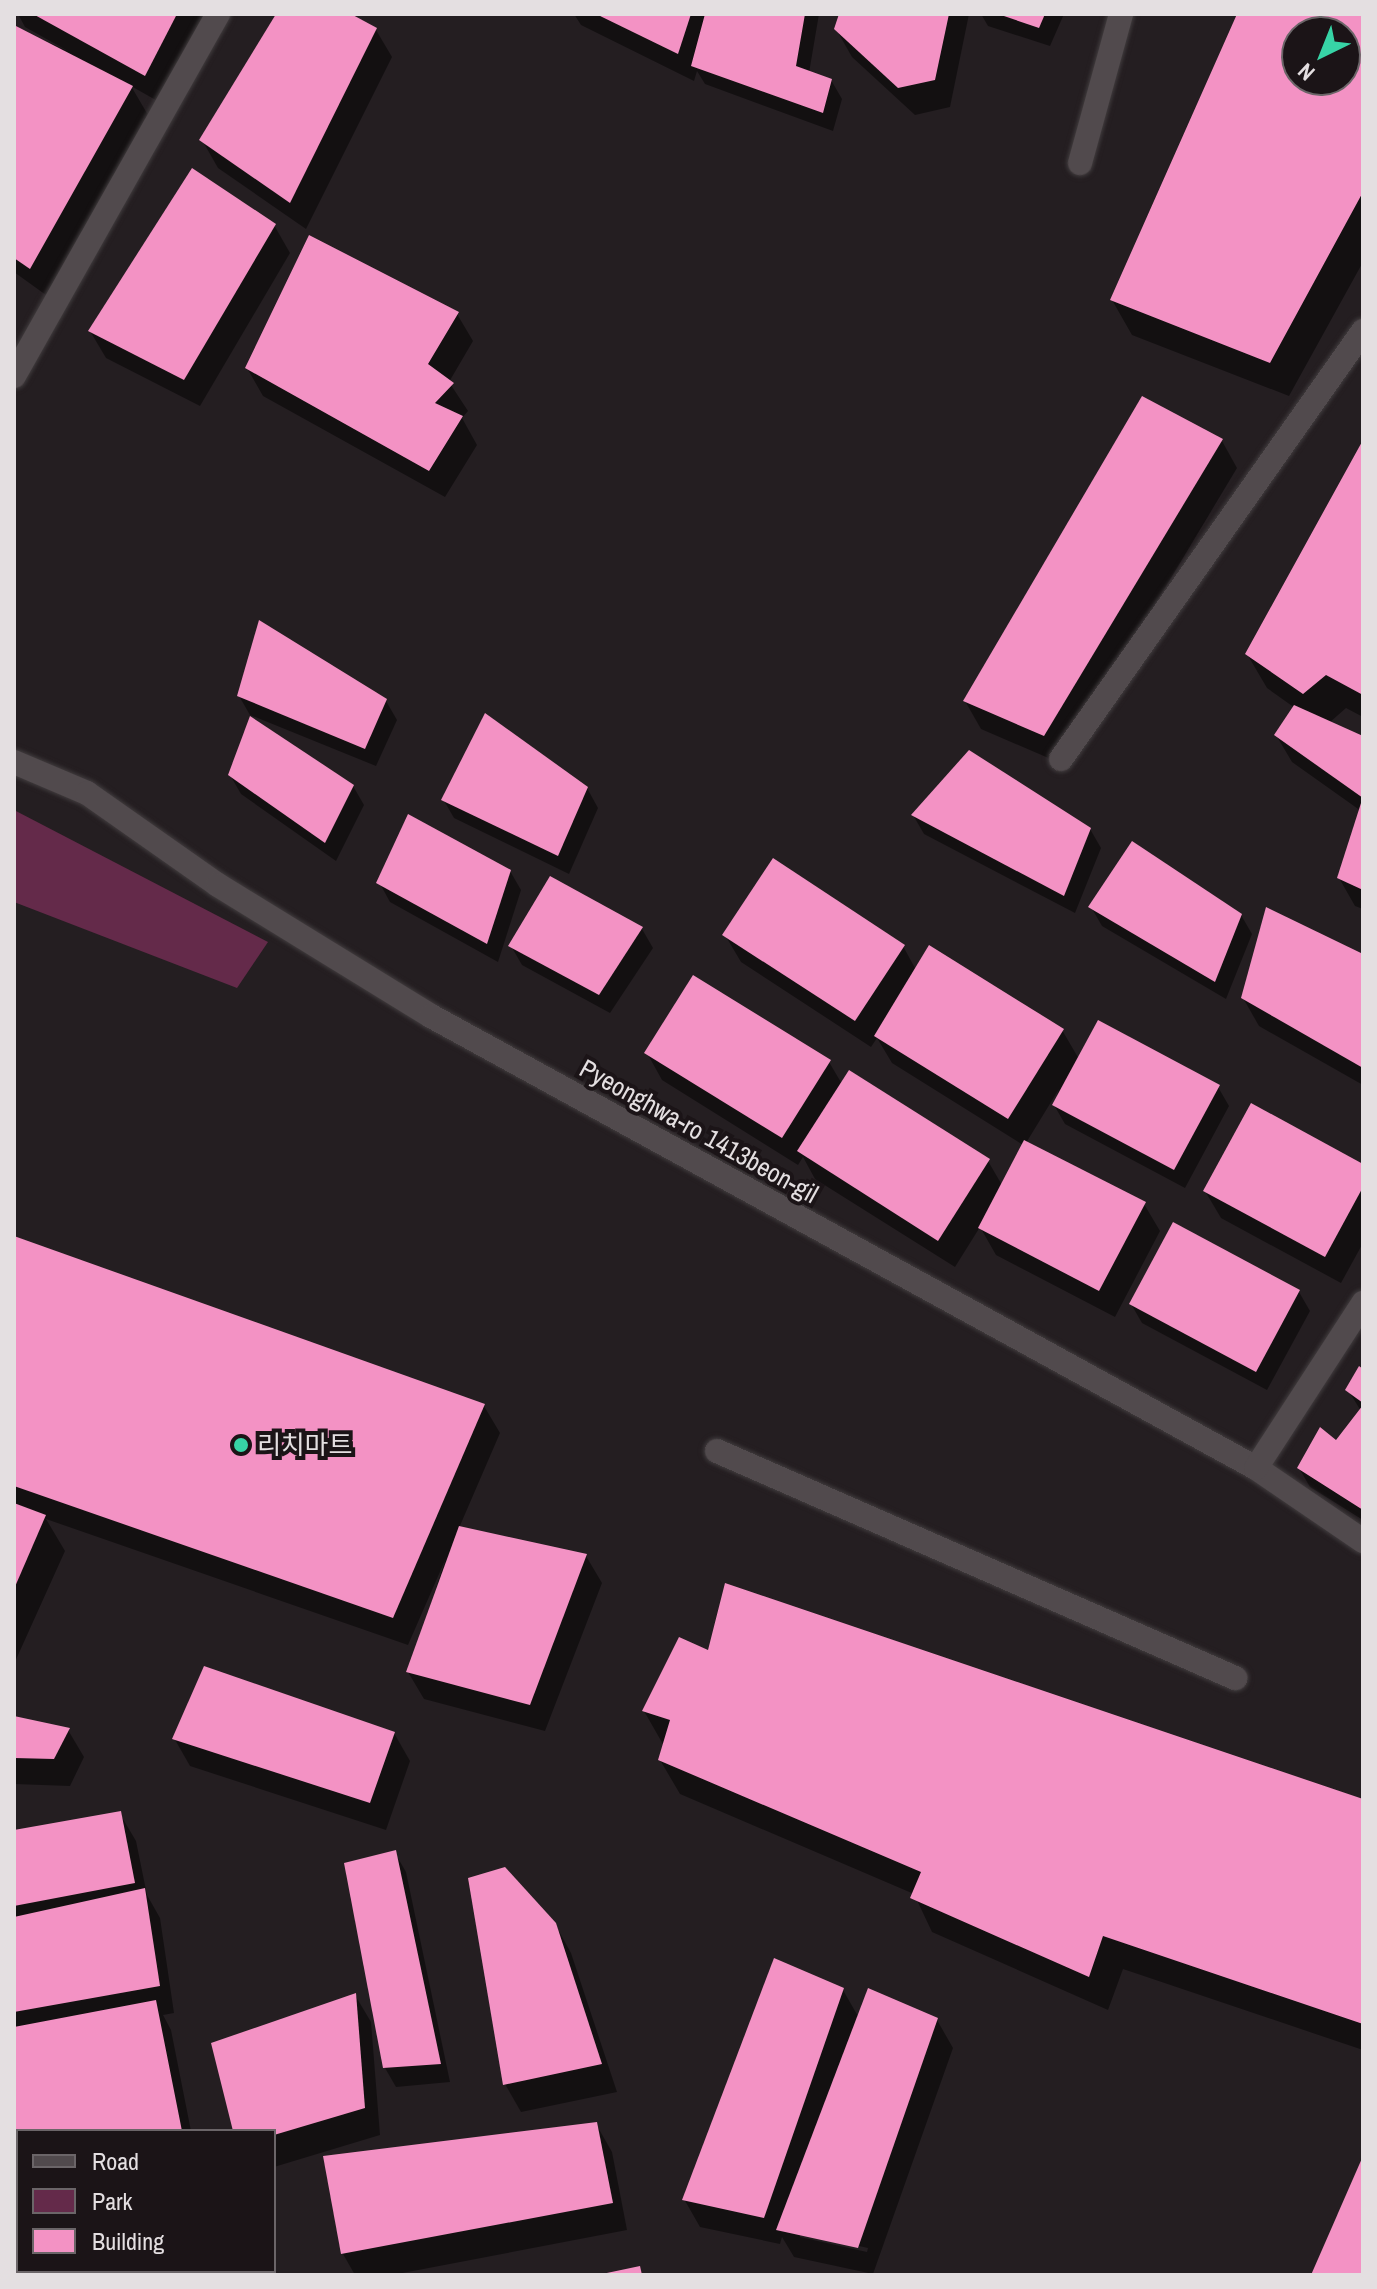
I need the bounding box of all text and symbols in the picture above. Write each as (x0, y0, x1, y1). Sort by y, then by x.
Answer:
north arrow (1281, 16, 1361, 96)
text: N (1291, 57, 1321, 88)
street label: Pyeonghwa-ro 1413beon-gil (574, 1052, 824, 1210)
place label: 리치마트 (257, 1429, 353, 1461)
marker: 리치마트 (232, 1436, 250, 1454)
legend (16, 2129, 276, 2273)
text: Road (92, 2145, 139, 2177)
text: Park (92, 2185, 132, 2217)
text: Building (92, 2225, 164, 2257)

